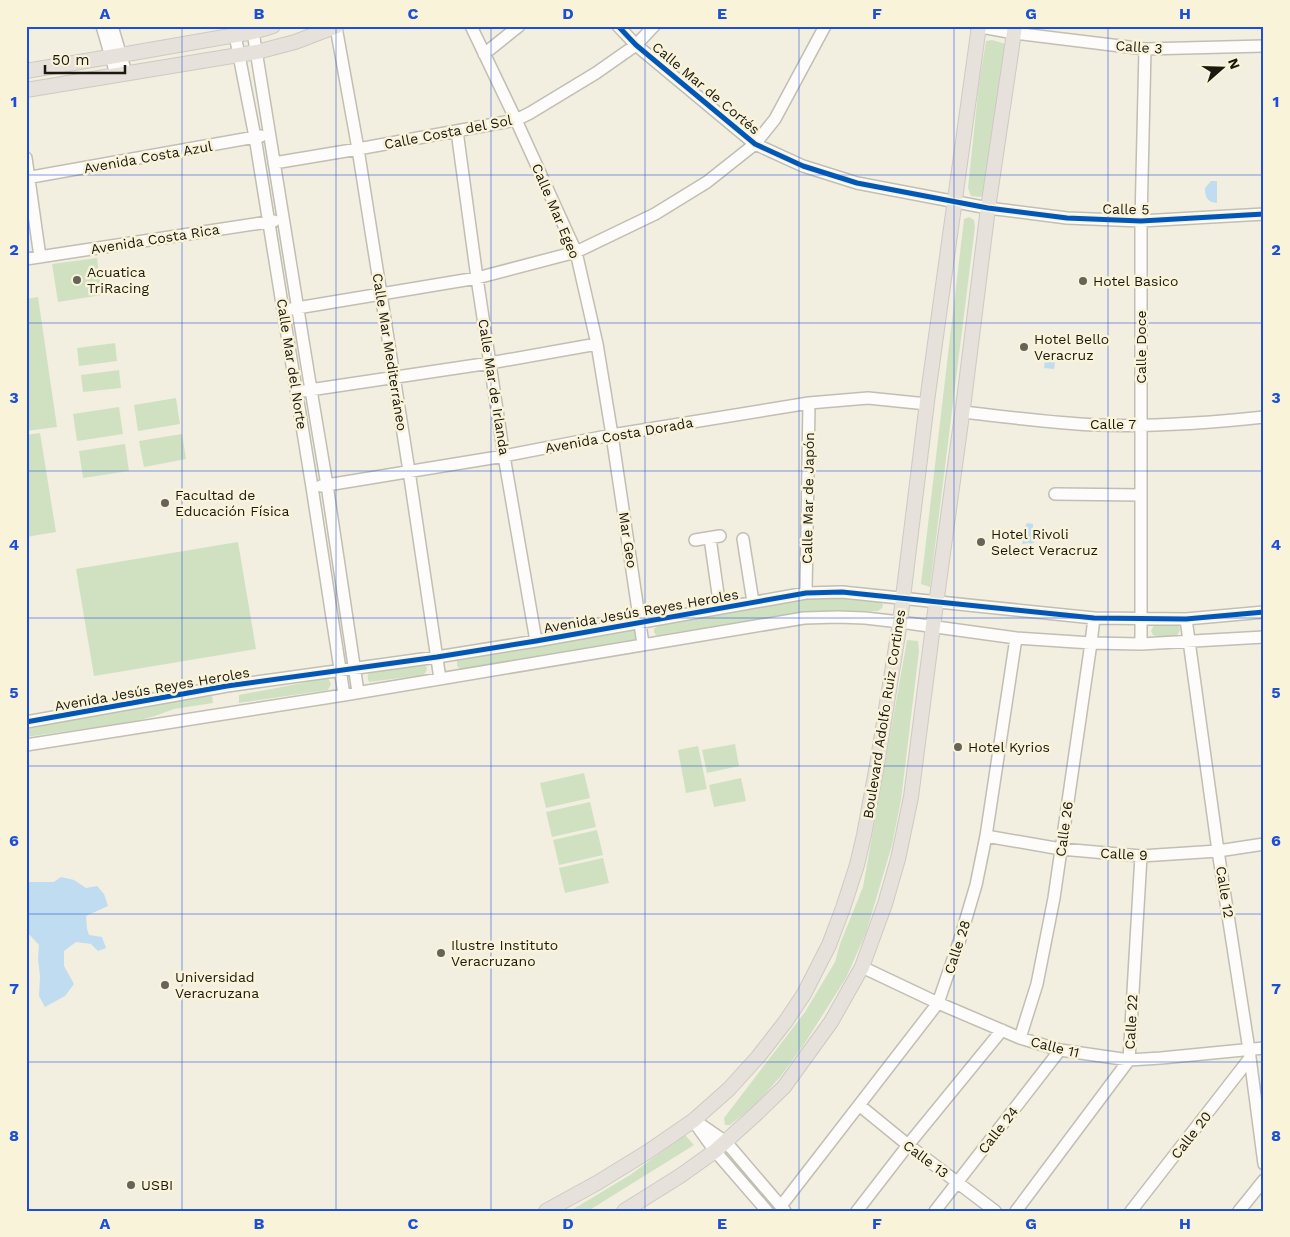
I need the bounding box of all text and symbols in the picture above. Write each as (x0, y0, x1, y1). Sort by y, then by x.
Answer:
text: A (100, 4, 111, 23)
text: B (254, 4, 265, 23)
text: C (408, 4, 419, 23)
text: D (562, 4, 574, 23)
text: E (717, 4, 727, 23)
text: F (872, 4, 882, 23)
text: G (1025, 4, 1037, 23)
text: H (1179, 4, 1191, 23)
street label: Calle 3 (1115, 37, 1163, 57)
street label: Calle Mar de Cortés (649, 38, 763, 138)
scale bar (45, 42, 125, 74)
north arrow (1198, 42, 1248, 92)
text: 50 m (52, 51, 89, 69)
text: N (1225, 56, 1244, 71)
text: 1 (11, 92, 17, 111)
text: 1 (1273, 92, 1279, 111)
street label: Calle Costa del Sol (383, 112, 514, 152)
street label: Avenida Costa Azul (82, 138, 214, 176)
street label: Calle Mar Egeo (529, 161, 583, 261)
street label: Calle 5 (1102, 201, 1150, 217)
street label: Avenida Costa Rica (90, 221, 221, 257)
text: 2 (9, 240, 19, 259)
text: 2 (1271, 240, 1281, 259)
place label: Acuatica TriRacing (87, 264, 149, 296)
street label: Calle Mar Mediterráneo (370, 272, 410, 432)
place label: Hotel Basico (1093, 273, 1178, 289)
marker: Acuatica TriRacing (71, 274, 83, 286)
marker: Hotel Basico (1077, 275, 1089, 287)
street label: Calle Mar del Norte (274, 297, 310, 431)
street label: Calle Doce (1133, 310, 1149, 384)
street label: Calle Mar de Irlanda (475, 318, 513, 456)
place label: Hotel Bello Veracruz (1034, 331, 1109, 363)
marker: Hotel Bello Veracruz (1018, 341, 1030, 353)
text: 3 (9, 388, 19, 407)
text: 3 (1271, 388, 1281, 407)
street label: Avenida Costa Dorada (544, 414, 694, 456)
street label: Calle 7 (1090, 416, 1136, 432)
street label: Calle Mar de Japón (799, 432, 817, 564)
place label: Facultad de Educación Física (175, 487, 289, 519)
marker: Facultad de Educación Física (159, 497, 171, 509)
street label: Mar Geo (616, 511, 640, 569)
place label: Hotel Rivoli Select Veracruz (991, 526, 1098, 558)
text: 4 (9, 535, 19, 554)
text: 4 (1271, 535, 1281, 554)
marker: Hotel Rivoli Select Veracruz (975, 536, 987, 548)
street label: Avenida Jesús Reyes Heroles (542, 586, 740, 636)
street label: Boulevard Adolfo Ruiz Cortines (860, 608, 908, 820)
street label: Avenida Jesús Reyes Heroles (53, 664, 251, 714)
text: 5 (9, 683, 19, 702)
text: 5 (1271, 683, 1281, 702)
place label: Hotel Kyrios (968, 739, 1050, 755)
marker: Hotel Kyrios (952, 741, 964, 753)
street label: Calle 26 (1052, 800, 1076, 858)
text: 6 (9, 831, 19, 850)
text: 6 (1271, 831, 1281, 850)
street label: Calle 9 (1100, 845, 1148, 863)
street label: Calle 12 (1213, 865, 1237, 919)
street label: Calle 28 (941, 918, 973, 976)
place label: Ilustre Instituto Veracruzano (451, 937, 558, 969)
marker: Ilustre Instituto Veracruzano (435, 947, 447, 959)
place label: Universidad Veracruzana (175, 969, 259, 1001)
text: 7 (9, 979, 19, 998)
marker: Universidad Veracruzana (159, 979, 171, 991)
text: 7 (1271, 979, 1281, 998)
street label: Calle 22 (1122, 994, 1140, 1050)
street label: Calle 11 (1029, 1033, 1081, 1061)
street label: Calle 24 (975, 1103, 1021, 1157)
street label: Calle 20 (1168, 1108, 1214, 1162)
text: 8 (9, 1126, 19, 1145)
text: 8 (1271, 1126, 1281, 1145)
street label: Calle 13 (900, 1137, 952, 1181)
place label: USBI (141, 1177, 173, 1193)
marker: USBI (125, 1179, 137, 1191)
text: A (100, 1214, 111, 1233)
text: B (254, 1214, 265, 1233)
text: C (408, 1214, 419, 1233)
text: D (562, 1214, 574, 1233)
text: E (717, 1214, 727, 1233)
text: F (872, 1214, 882, 1233)
text: G (1025, 1214, 1037, 1233)
text: H (1179, 1214, 1191, 1233)

